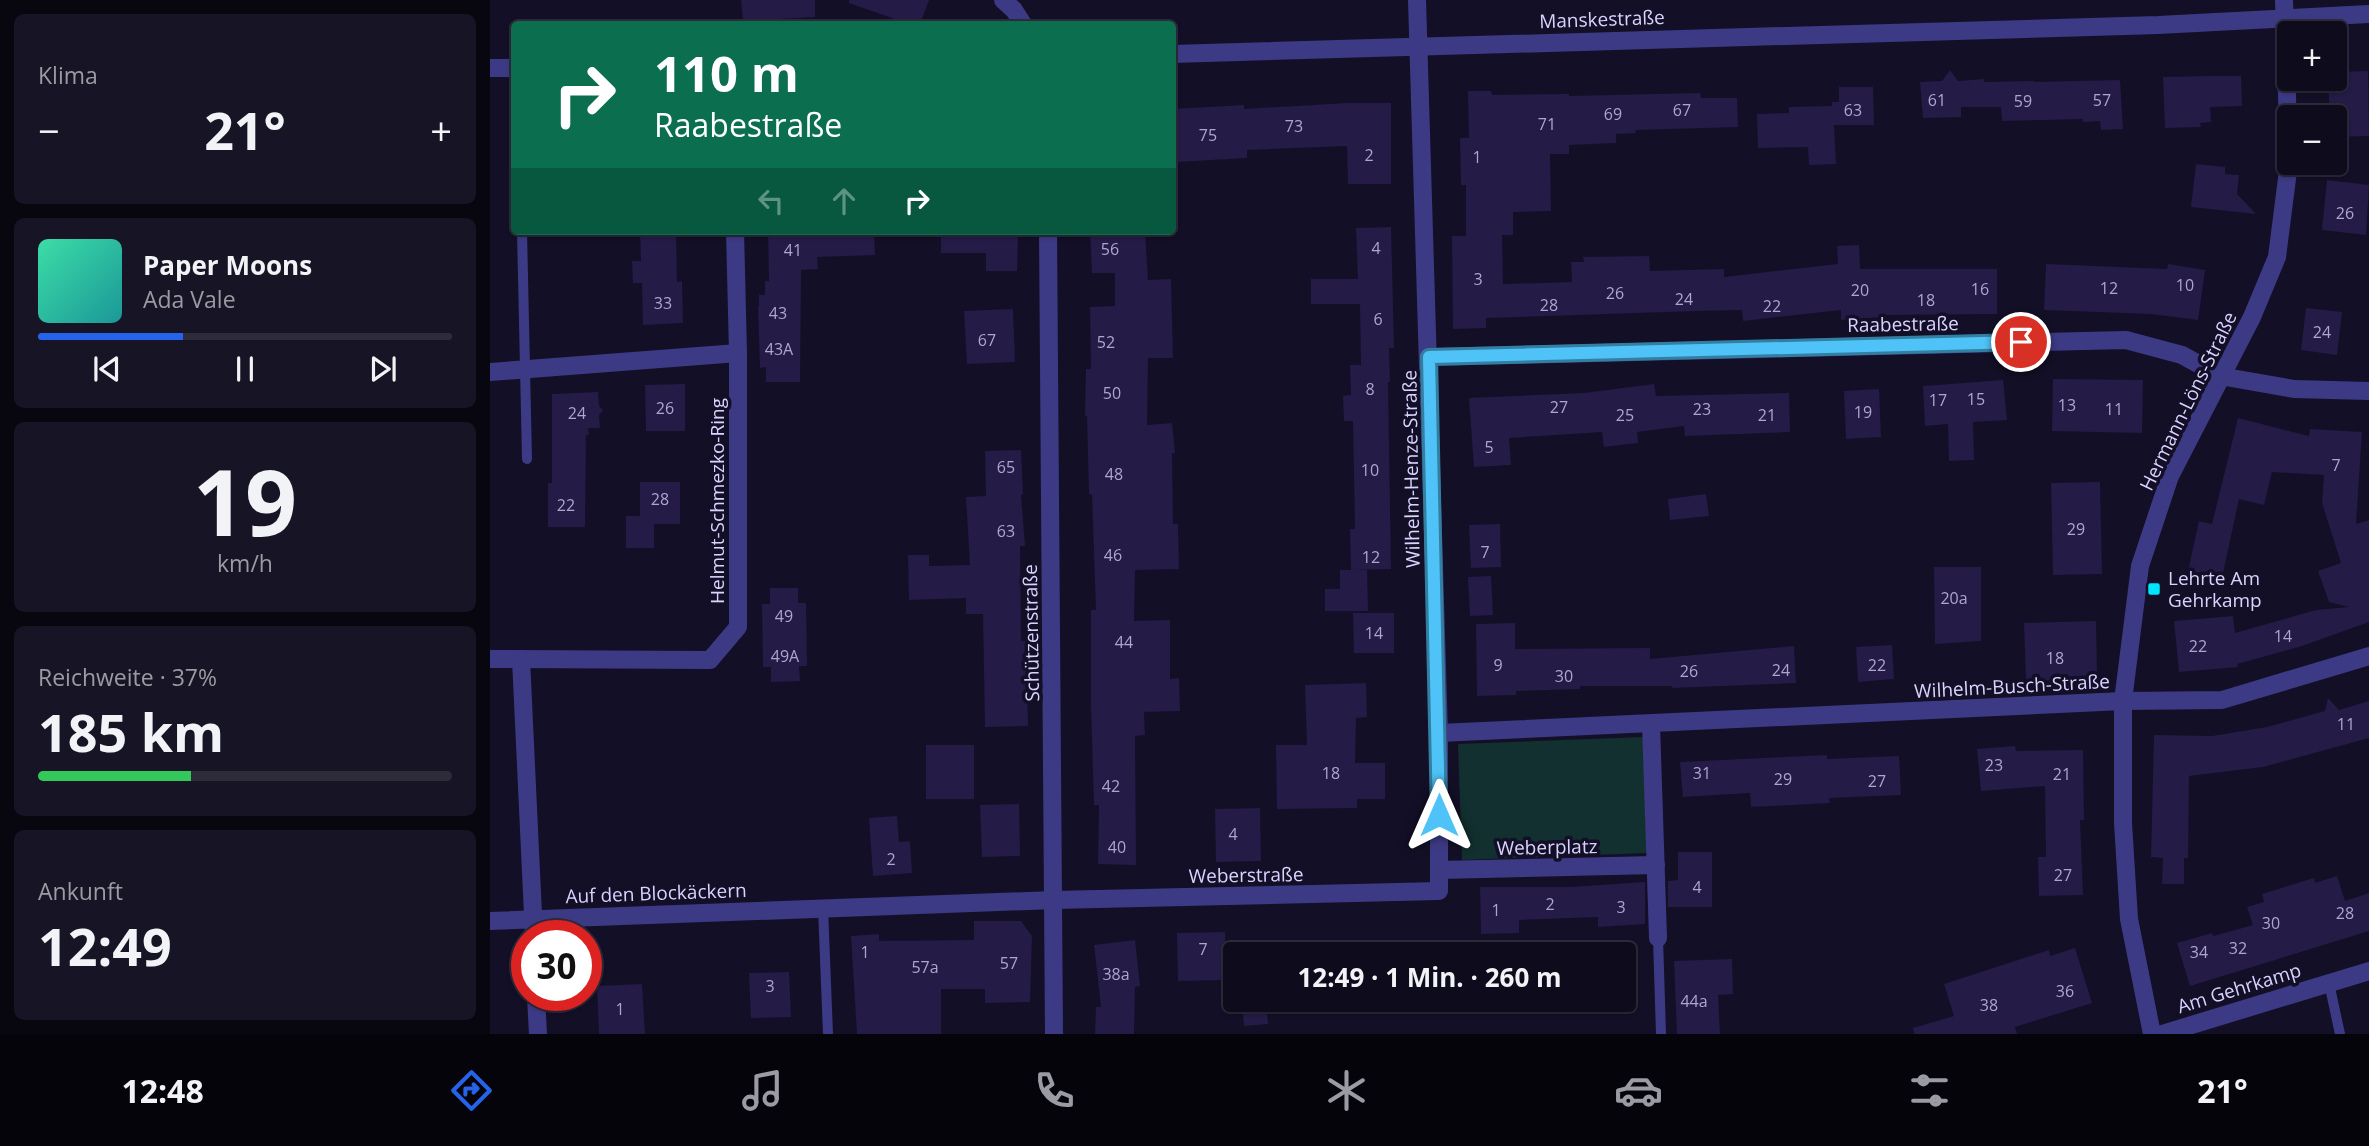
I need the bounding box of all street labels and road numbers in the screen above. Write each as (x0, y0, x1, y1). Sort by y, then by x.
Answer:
street label: Manskestraße (1539, 4, 1665, 34)
street label: Hermann-Löns-Straße (2133, 307, 2243, 495)
street label: Raabestraße (1847, 310, 1959, 338)
street label: Wilhelm-Henze-Straße (1396, 370, 1426, 568)
street label: Helmut-Schmezko-Ring (704, 398, 730, 604)
street label: Schützenstraße (1017, 564, 1045, 702)
street label: Wilhelm-Busch-Straße (1914, 668, 2110, 704)
street label: Weberplatz (1496, 833, 1598, 861)
street label: Weberstraße (1188, 861, 1304, 889)
street label: Auf den Blockäckern (565, 877, 747, 909)
street label: Am Gehrkamp (2174, 957, 2304, 1019)

